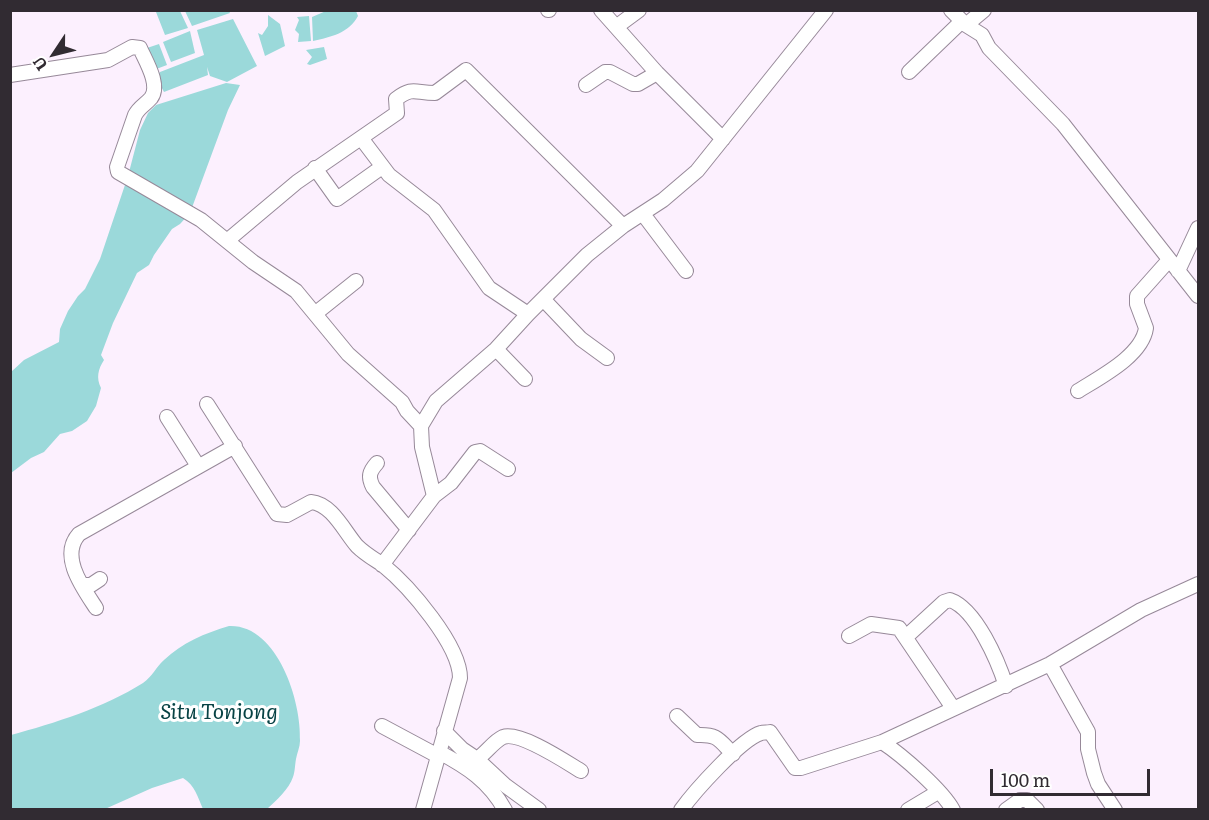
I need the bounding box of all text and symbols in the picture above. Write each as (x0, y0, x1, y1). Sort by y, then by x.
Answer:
north arrow (24, 24, 84, 84)
text: U (26, 52, 53, 76)
water label: Situ Tonjong (160, 700, 278, 726)
scale bar (993, 757, 1154, 795)
text: 100 m (1001, 766, 1050, 793)

